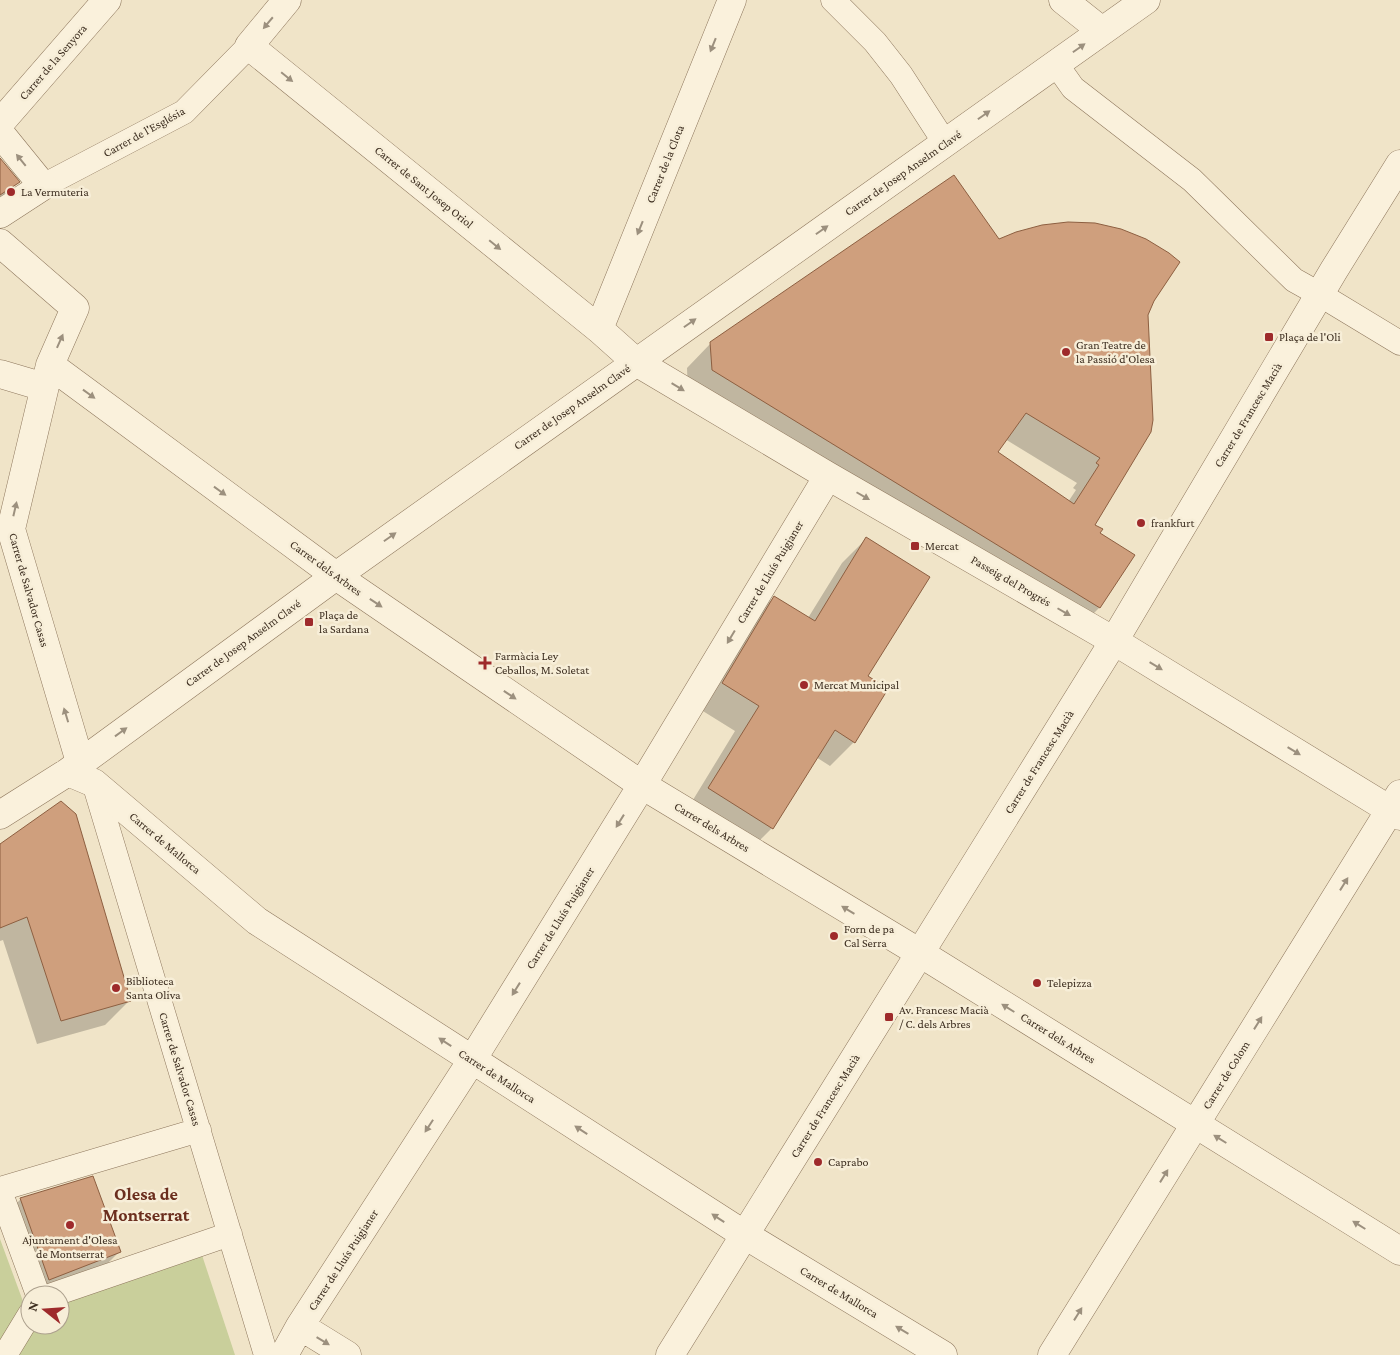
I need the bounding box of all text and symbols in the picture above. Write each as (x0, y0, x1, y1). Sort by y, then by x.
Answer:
one-way arrow (262, 16, 273, 29)
street label: Carrer de la Senyora (16, 21, 90, 103)
one-way arrow (709, 38, 717, 52)
one-way arrow (1072, 43, 1086, 53)
one-way arrow (280, 71, 293, 82)
street label: Carrer de l'Església (101, 104, 188, 160)
one-way arrow (977, 110, 990, 120)
street label: Carrer de la Clota (643, 122, 687, 205)
street label: Carrer de Josep Anselm Clavé (842, 127, 964, 219)
street label: Carrer de Sant Josep Oriol (372, 143, 476, 231)
one-way arrow (16, 154, 27, 167)
place label: La Vermuteria (21, 185, 89, 199)
marker: La Vermuteria (5, 186, 17, 198)
one-way arrow (635, 221, 643, 236)
one-way arrow (816, 225, 829, 235)
one-way arrow (488, 239, 501, 250)
one-way arrow (683, 318, 696, 329)
place label: Plaça de l'Oli (1279, 330, 1341, 344)
marker: Plaça de l'Oli (1263, 331, 1275, 343)
one-way arrow (57, 334, 65, 348)
place label: Gran Teatre de la Passió d'Olesa (1076, 338, 1155, 366)
marker: Gran Teatre de la Passió d'Olesa (1060, 346, 1072, 358)
street label: Carrer de Francesc Macià (1211, 360, 1285, 470)
street label: Carrer de Josep Anselm Clavé (511, 361, 633, 453)
one-way arrow (671, 382, 684, 391)
one-way arrow (82, 389, 96, 399)
one-way arrow (213, 485, 226, 496)
one-way arrow (857, 491, 870, 500)
one-way arrow (11, 501, 19, 516)
place label: frankfurt (1151, 516, 1195, 530)
street label: Carrer de Lluís Puigjaner (734, 517, 807, 626)
marker: frankfurt (1135, 517, 1147, 529)
street label: Carrer de Salvador Casas (6, 531, 52, 649)
one-way arrow (383, 532, 397, 542)
street label: Carrer dels Arbres (287, 537, 365, 599)
place label: Mercat (925, 539, 960, 553)
marker: Mercat (909, 540, 921, 552)
street label: Passeig del Progrés (969, 552, 1054, 610)
street label: Carrer de Josep Anselm Clavé (183, 596, 303, 690)
one-way arrow (369, 598, 383, 608)
place label: Plaça de la Sardana (319, 608, 369, 636)
one-way arrow (1057, 608, 1072, 616)
marker: Plaça de la Sardana (303, 616, 315, 628)
one-way arrow (727, 631, 736, 644)
place label: Farmàcia Ley Ceballos, M. Soletat (495, 649, 590, 677)
marker: Farmàcia Ley Ceballos, M. Soletat (479, 657, 491, 669)
one-way arrow (1149, 662, 1162, 671)
place label: Mercat Municipal (814, 678, 899, 692)
marker: Mercat Municipal (798, 679, 810, 691)
one-way arrow (503, 690, 517, 700)
street label: Carrer de Francesc Macià (1001, 707, 1077, 816)
one-way arrow (62, 708, 70, 723)
one-way arrow (114, 727, 128, 737)
one-way arrow (1288, 747, 1301, 756)
street label: Carrer dels Arbres (672, 799, 753, 855)
street label: Carrer de Mallorca (126, 809, 204, 877)
one-way arrow (615, 815, 624, 828)
street label: Carrer de Lluís Puigjaner (523, 864, 598, 972)
one-way arrow (1339, 878, 1349, 891)
one-way arrow (842, 906, 855, 915)
place label: Forn de pa Cal Serra (844, 922, 895, 950)
marker: Forn de pa Cal Serra (828, 930, 840, 942)
place label: Biblioteca Santa Oliva (126, 974, 181, 1002)
place label: Telepizza (1047, 976, 1092, 990)
marker: Telepizza (1031, 977, 1043, 989)
marker: Biblioteca Santa Oliva (110, 982, 122, 994)
one-way arrow (511, 983, 520, 996)
place label: Av. Francesc Macià / C. dels Arbres (899, 1003, 989, 1031)
one-way arrow (1001, 1003, 1014, 1012)
street label: Carrer dels Arbres (1018, 1009, 1098, 1067)
street label: Carrer de Salvador Casas (156, 1010, 204, 1128)
marker: Av. Francesc Macià / C. dels Arbres (883, 1011, 895, 1023)
one-way arrow (1254, 1016, 1263, 1029)
one-way arrow (438, 1037, 451, 1047)
street label: Carrer de Colom (1199, 1038, 1253, 1112)
street label: Carrer de Mallorca (456, 1046, 538, 1106)
street label: Carrer de Francesc Macià (787, 1051, 863, 1160)
one-way arrow (424, 1120, 433, 1133)
one-way arrow (575, 1125, 588, 1135)
one-way arrow (1214, 1135, 1227, 1144)
place label: Caprabo (828, 1155, 869, 1169)
marker: Caprabo (812, 1156, 824, 1168)
one-way arrow (1159, 1169, 1168, 1182)
district label: Olesa de Montserrat (103, 1184, 190, 1225)
street label: Carrer de Lluís Puigjaner (305, 1206, 381, 1313)
one-way arrow (712, 1213, 725, 1222)
marker: Ajuntament d'Olesa de Montserrat (64, 1219, 76, 1231)
one-way arrow (1352, 1220, 1365, 1230)
place label: Ajuntament d'Olesa de Montserrat (22, 1233, 118, 1261)
street label: Carrer de Mallorca (797, 1263, 881, 1321)
north arrow (20, 1285, 70, 1335)
text: N (24, 1299, 42, 1313)
one-way arrow (1073, 1307, 1082, 1320)
one-way arrow (895, 1325, 908, 1334)
one-way arrow (316, 1336, 330, 1345)

